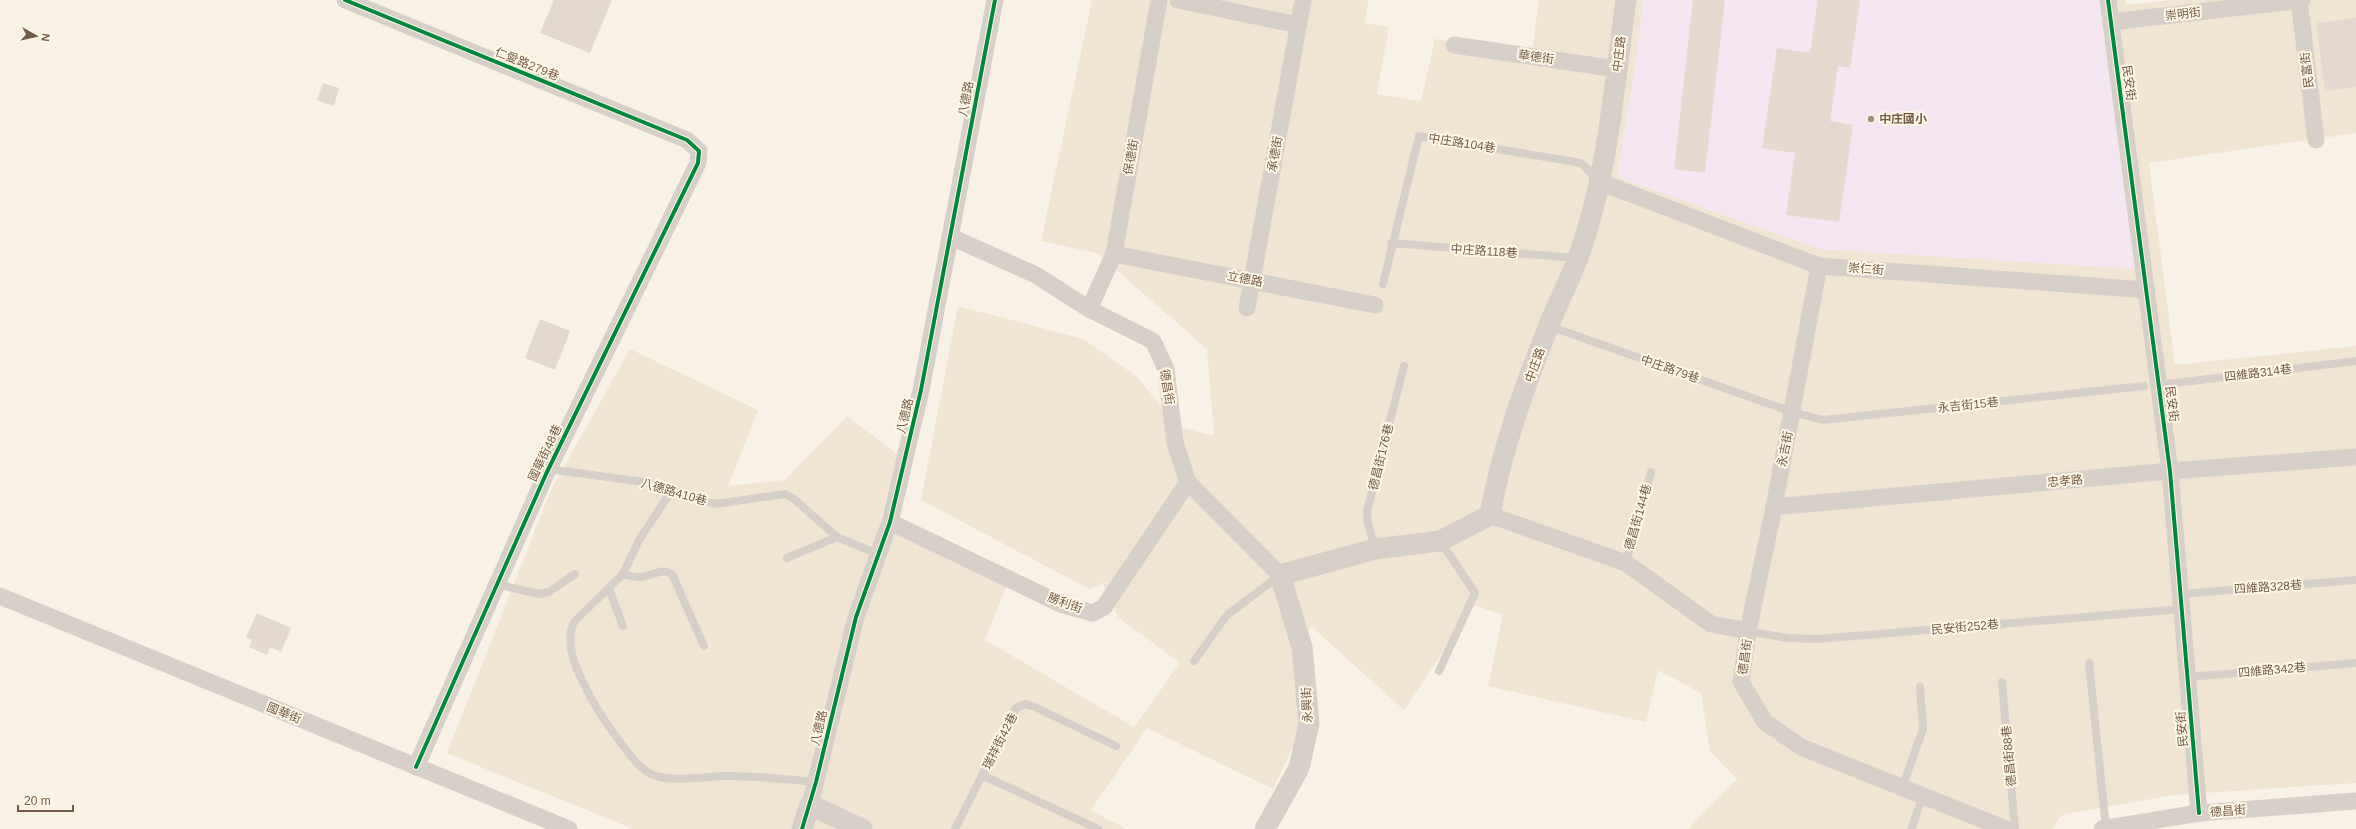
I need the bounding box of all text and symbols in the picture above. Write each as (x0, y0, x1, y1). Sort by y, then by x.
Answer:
street label: 崇明街 (2164, 5, 2202, 23)
north arrow (16, 16, 56, 56)
text: N (39, 33, 52, 42)
street label: 中庄路 (1610, 35, 1628, 73)
street label: 仁愛路279巷 (493, 45, 561, 83)
street label: 華德街 (1517, 48, 1555, 66)
street label: 民富街 (2298, 51, 2316, 89)
street label: 民安街 (2120, 64, 2138, 102)
street label: 八德路 (956, 80, 976, 118)
place label: 中庄國小 (1879, 112, 1927, 126)
marker: 中庄國小 (1866, 114, 1876, 124)
street label: 中庄路104巷 (1427, 131, 1497, 155)
street label: 承德街 (1265, 135, 1285, 173)
street label: 保德街 (1121, 138, 1141, 176)
street label: 中庄路118巷 (1450, 242, 1518, 260)
street label: 崇仁街 (1848, 261, 1884, 277)
street label: 立德路 (1226, 269, 1264, 289)
street label: 中庄路 (1522, 346, 1548, 384)
street label: 中庄路79巷 (1639, 352, 1701, 386)
street label: 四維路314巷 (2223, 362, 2293, 384)
street label: 德昌街 (1157, 368, 1177, 406)
street label: 民安街 (2163, 385, 2181, 423)
street label: 永吉街15巷 (1937, 395, 1999, 415)
street label: 八德路 (894, 397, 916, 435)
street label: 國華街48巷 (525, 422, 565, 484)
street label: 德昌街176巷 (1366, 422, 1396, 492)
street label: 永吉街 (1775, 430, 1795, 468)
street label: 忠孝路 (2046, 472, 2084, 490)
street label: 八德路410巷 (639, 476, 709, 508)
street label: 德昌街144巷 (1622, 482, 1654, 552)
street label: 四維路328巷 (2234, 578, 2302, 596)
street label: 勝利街 (1046, 590, 1084, 616)
street label: 民安街252巷 (1931, 617, 1999, 637)
street label: 德昌街 (1736, 638, 1754, 676)
street label: 四維路342巷 (2238, 660, 2306, 680)
street label: 永興街 (1299, 687, 1315, 723)
street label: 國華街 (265, 700, 303, 726)
street label: 八德路 (808, 709, 830, 747)
street label: 瑞祥街42巷 (980, 710, 1020, 772)
street label: 民安街 (2173, 710, 2191, 748)
street label: 德昌街88巷 (1999, 725, 2019, 787)
scale bar (18, 787, 73, 813)
text: 20 m (24, 794, 51, 808)
street label: 德昌街 (2210, 803, 2246, 819)

